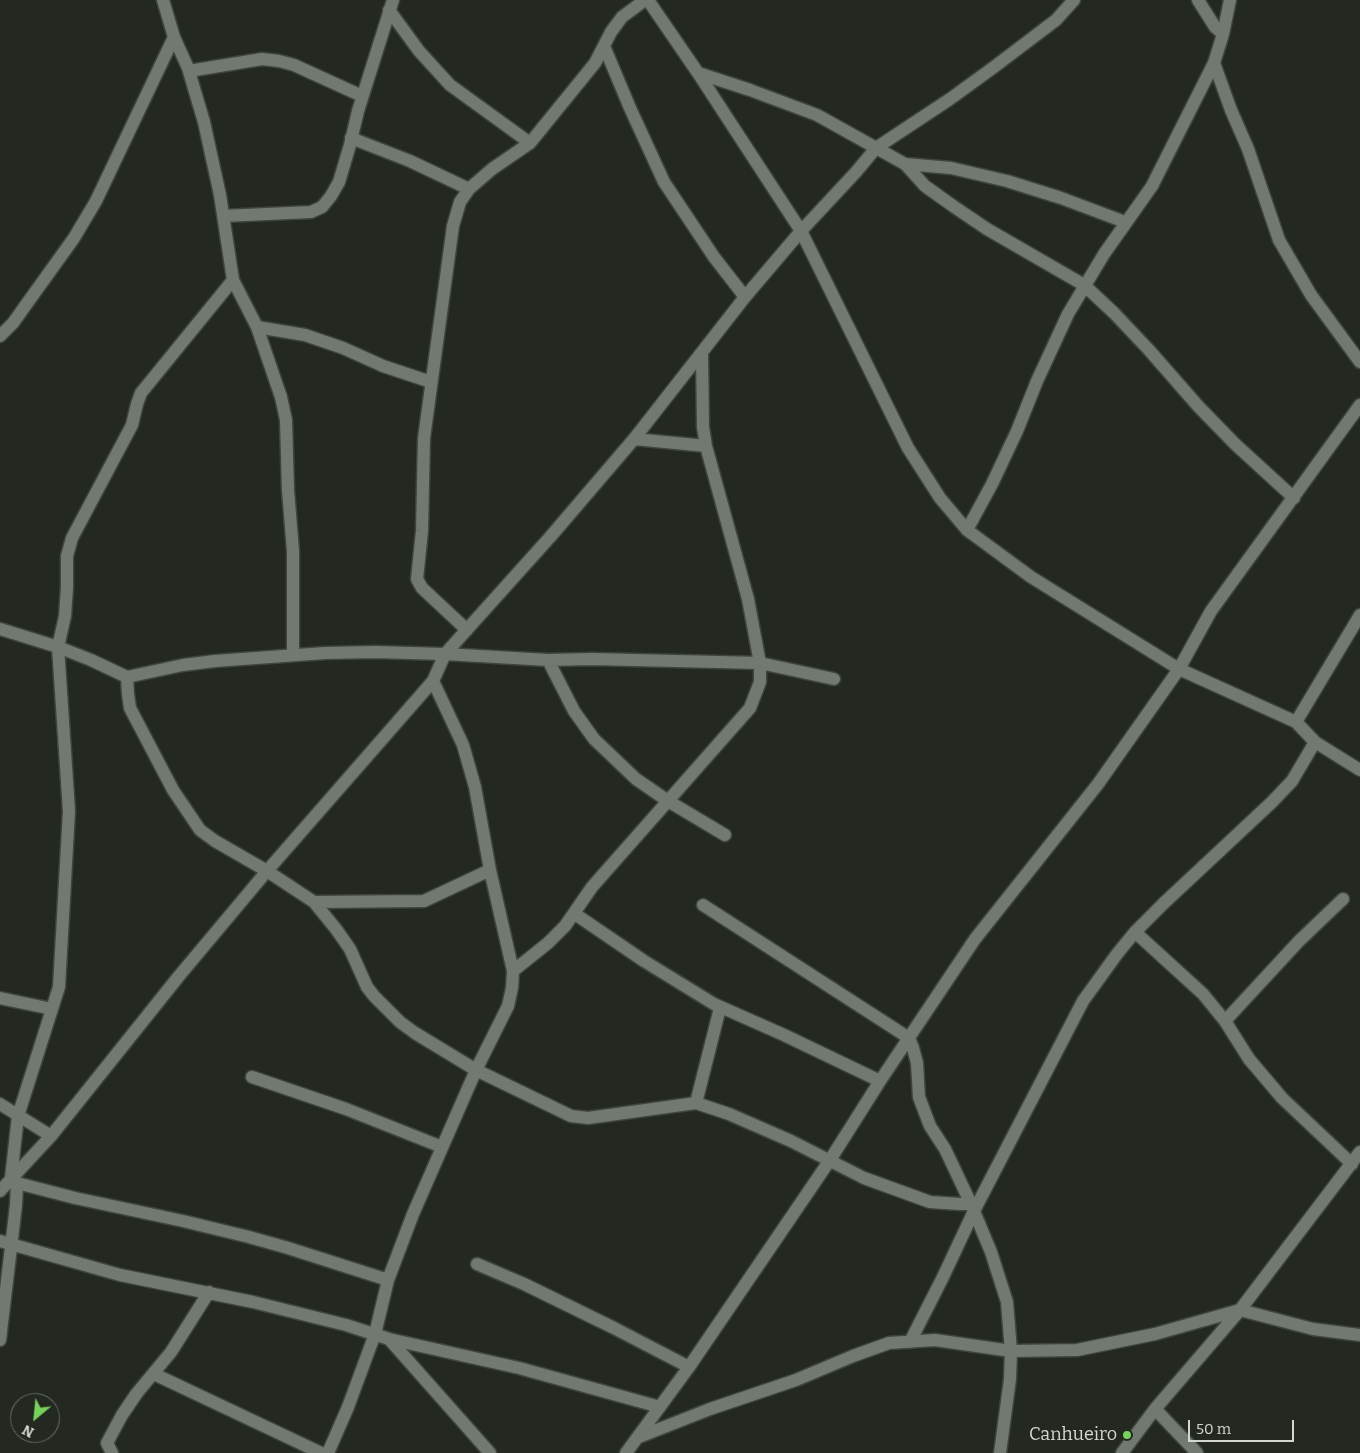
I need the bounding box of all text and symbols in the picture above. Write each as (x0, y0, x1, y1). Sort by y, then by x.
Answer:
north arrow (10, 1393, 60, 1443)
scale bar (1190, 1410, 1296, 1442)
text: 50 m (1196, 1420, 1231, 1438)
text: N (19, 1421, 37, 1441)
place label: Canhueiro (1029, 1424, 1117, 1446)
marker: Canhueiro (1121, 1429, 1133, 1441)

